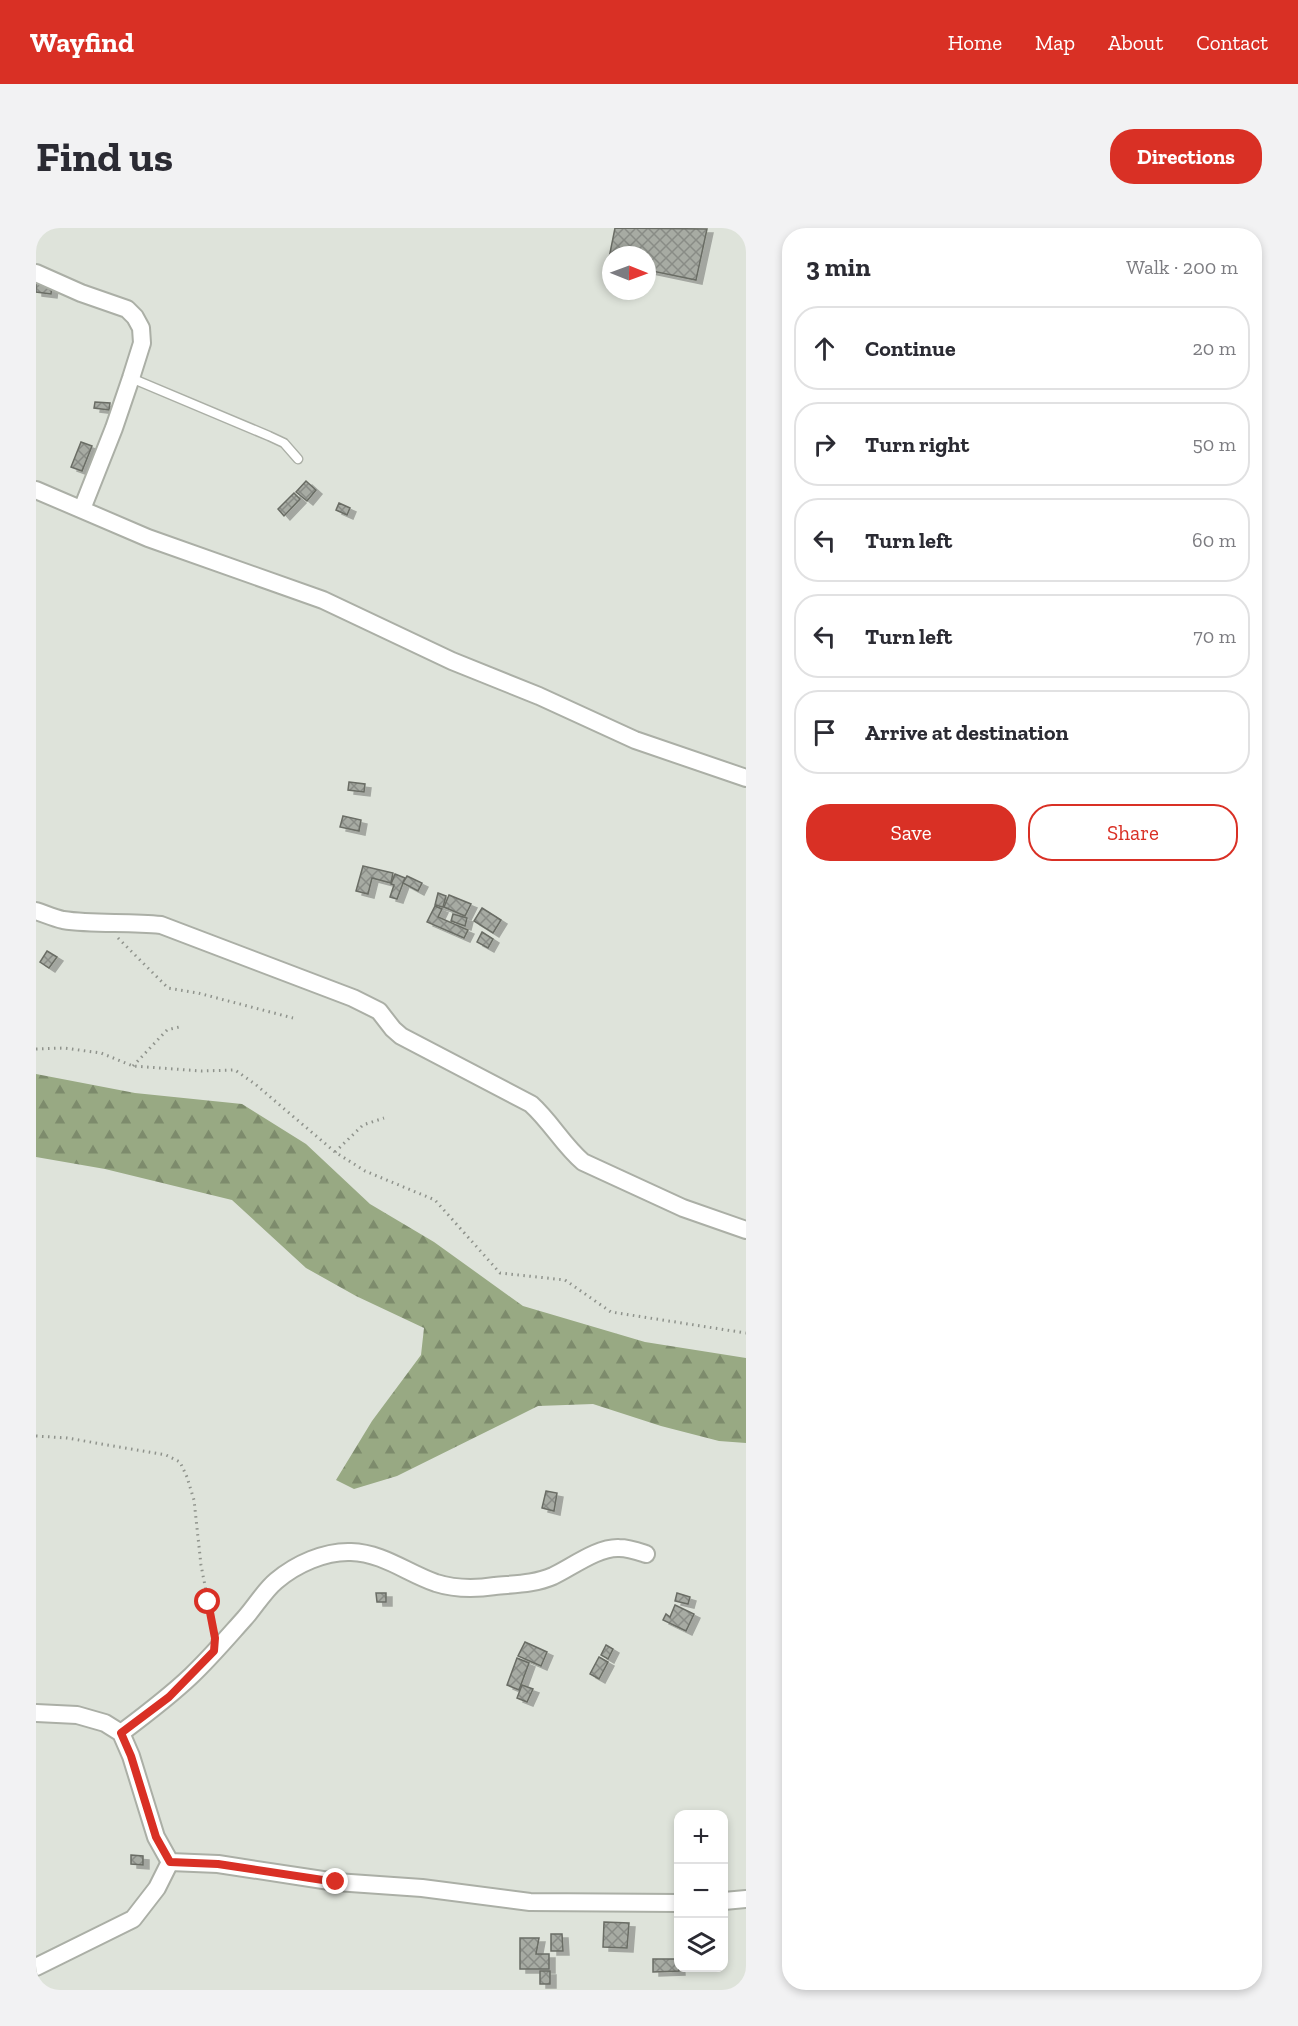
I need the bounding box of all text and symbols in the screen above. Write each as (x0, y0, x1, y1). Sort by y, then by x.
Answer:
text: Wayfind (30, 26, 134, 59)
text: Home (948, 30, 1002, 55)
text: Map (1035, 30, 1075, 55)
text: About (1108, 30, 1163, 55)
text: Contact (1196, 30, 1268, 55)
button: Directions (1110, 129, 1262, 184)
text: Find us (36, 131, 173, 182)
north arrow (602, 246, 656, 300)
text: 3 min (806, 251, 871, 283)
text: Walk · 200 m (1126, 255, 1238, 279)
icon: ahead (808, 332, 841, 365)
text: Continue (865, 335, 956, 362)
text: 20 m (1192, 336, 1236, 360)
icon: right (808, 428, 841, 461)
text: Turn right (865, 431, 969, 458)
text: 50 m (1192, 432, 1236, 456)
icon: left (808, 524, 841, 557)
text: Turn left (865, 527, 952, 554)
text: 60 m (1192, 528, 1236, 552)
icon: left (808, 620, 841, 653)
text: Turn left (865, 623, 952, 650)
text: 70 m (1193, 624, 1236, 648)
icon: arrive (808, 716, 841, 749)
text: Arrive at destination (865, 719, 1068, 746)
button: Save (806, 804, 1016, 861)
button: Share (1028, 804, 1238, 861)
route start (194, 1588, 220, 1614)
map controls (674, 1810, 728, 1972)
button: + (674, 1810, 728, 1864)
button: − (674, 1864, 728, 1918)
route end (322, 1868, 348, 1894)
button: layers (674, 1918, 728, 1972)

